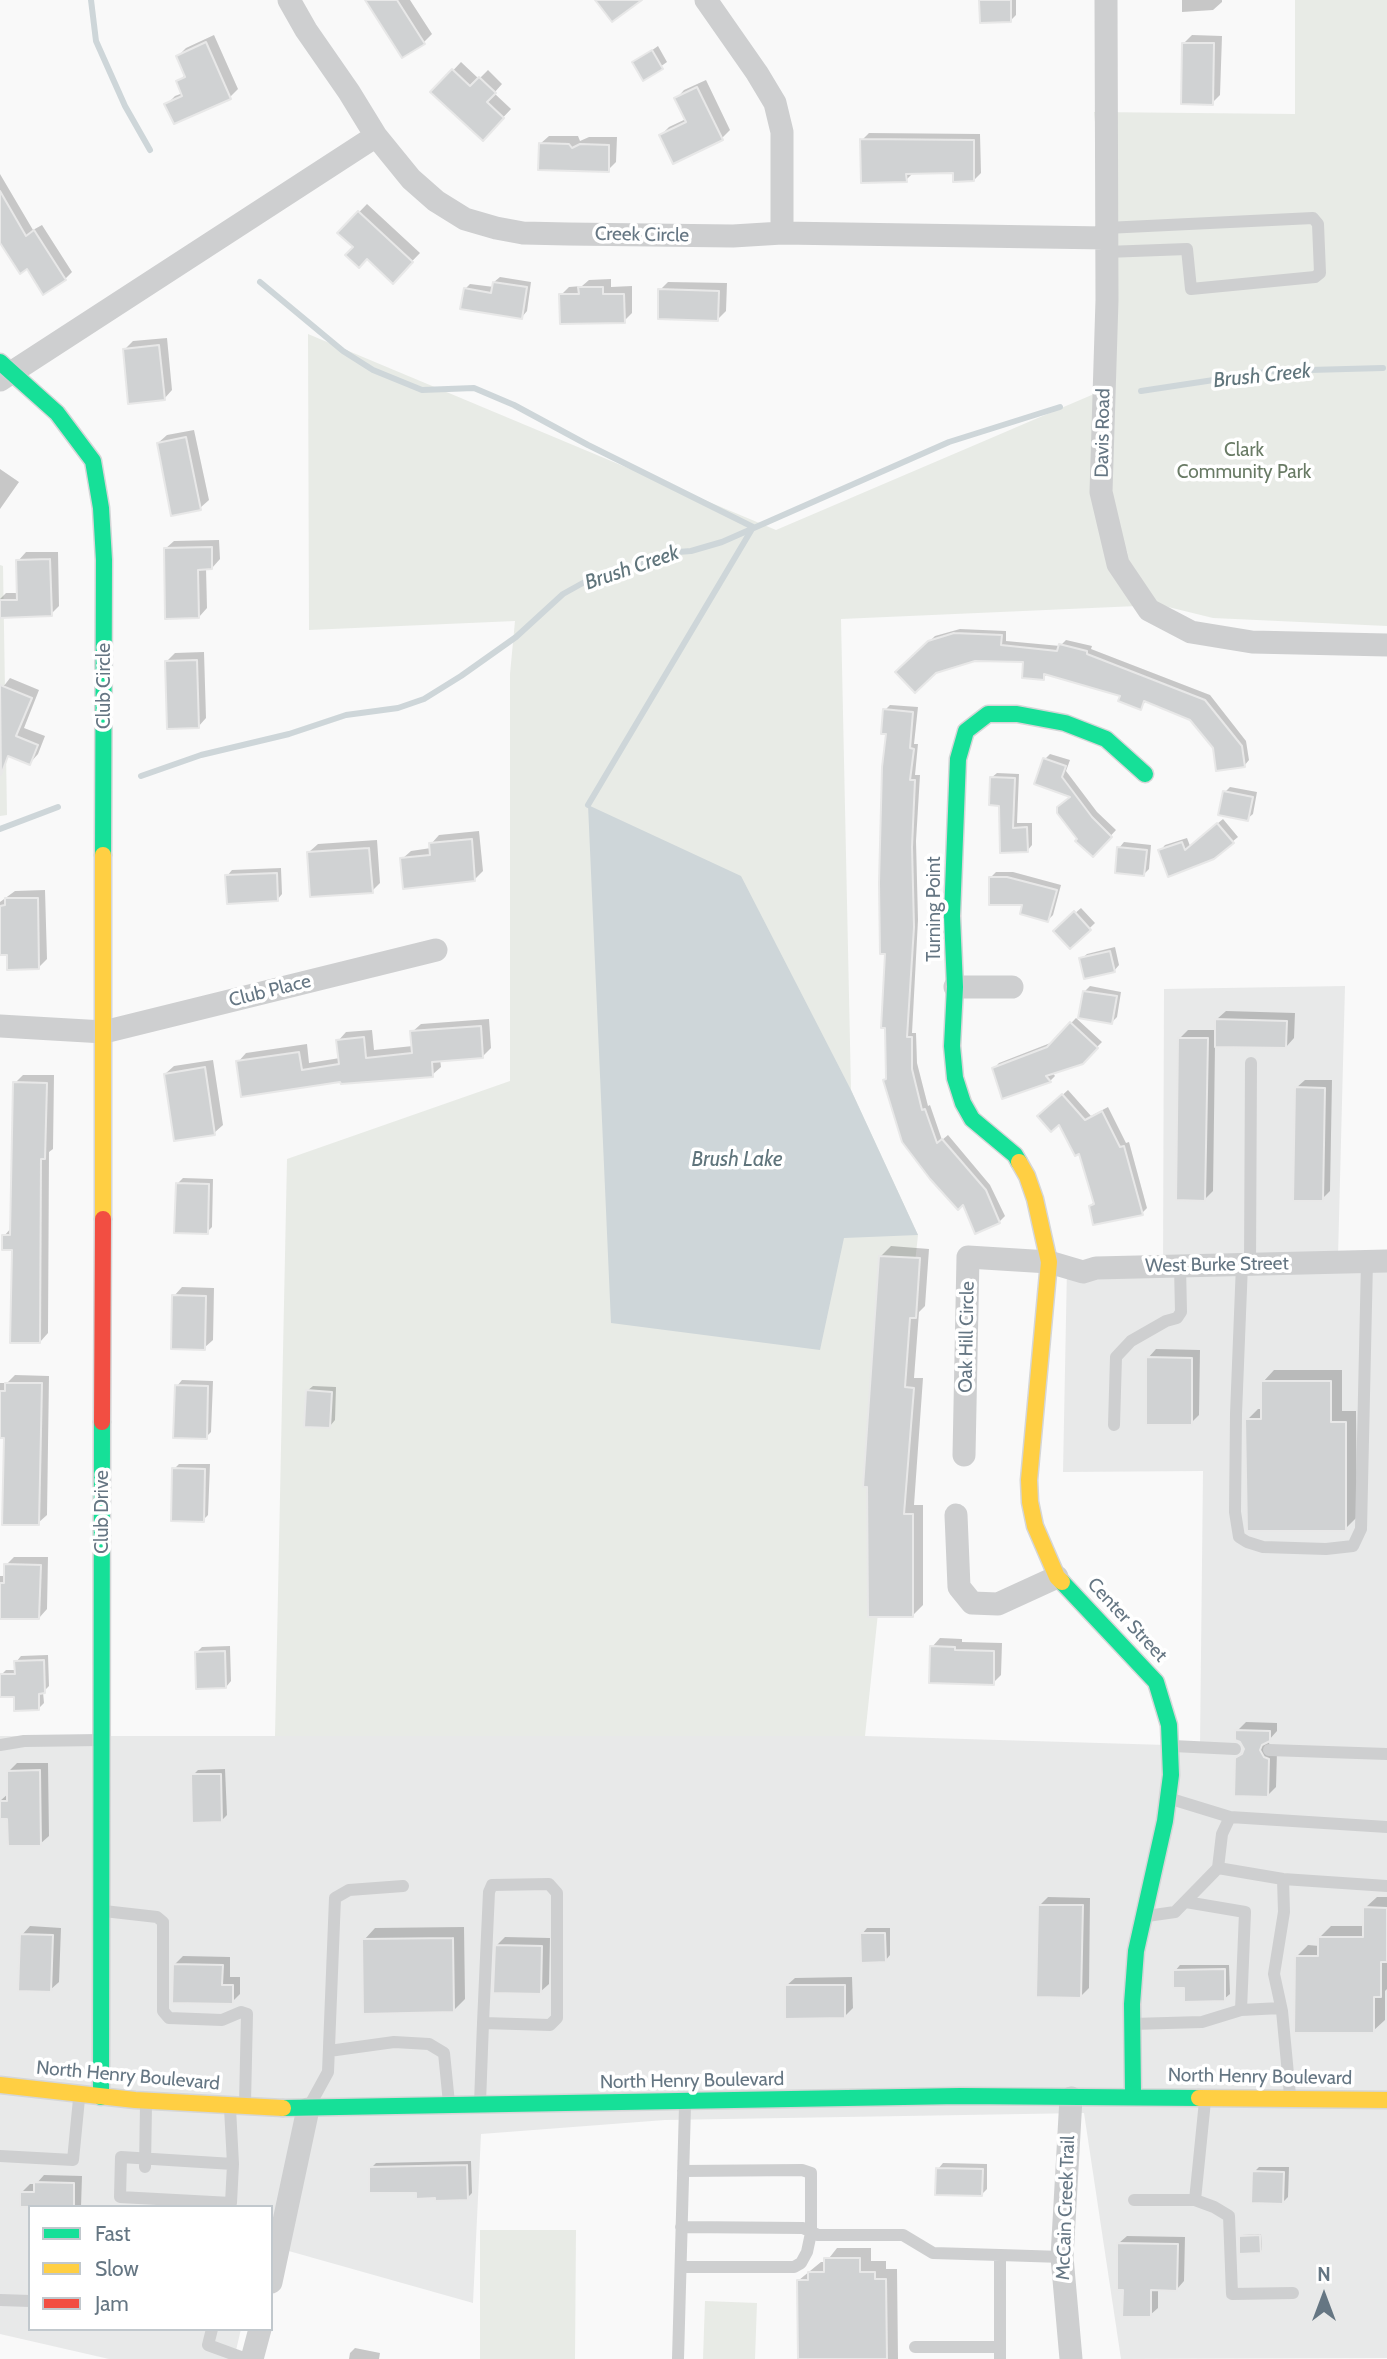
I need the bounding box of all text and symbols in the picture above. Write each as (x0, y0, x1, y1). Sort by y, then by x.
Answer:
street label: Creek Circle (595, 223, 689, 247)
water label: Brush Creek (1212, 358, 1312, 394)
street label: Davis Road (1091, 388, 1115, 478)
park label: Clark Community Park (1177, 439, 1311, 483)
water label: Brush Creek (582, 540, 682, 596)
street label: Club Circle (93, 643, 115, 729)
street label: Turning Point (923, 856, 945, 962)
street label: Club Place (227, 970, 313, 1012)
water label: Brush Lake (691, 1147, 783, 1173)
street label: West Burke Street (1145, 1252, 1289, 1278)
street label: Oak Hill Circle (955, 1281, 979, 1393)
street label: Club Drive (91, 1470, 113, 1554)
street label: Center Street (1082, 1573, 1172, 1667)
street label: North Henry Boulevard (35, 2057, 221, 2095)
street label: North Henry Boulevard (1168, 2064, 1352, 2090)
street label: North Henry Boulevard (600, 2068, 784, 2094)
street label: McCain Creek Trail (1052, 2135, 1080, 2281)
legend (28, 2205, 273, 2331)
text: Fast (95, 2221, 131, 2246)
text: Slow (95, 2256, 139, 2281)
north arrow (1289, 2261, 1359, 2331)
text: N (1317, 2263, 1331, 2286)
text: Jam (95, 2291, 129, 2316)

